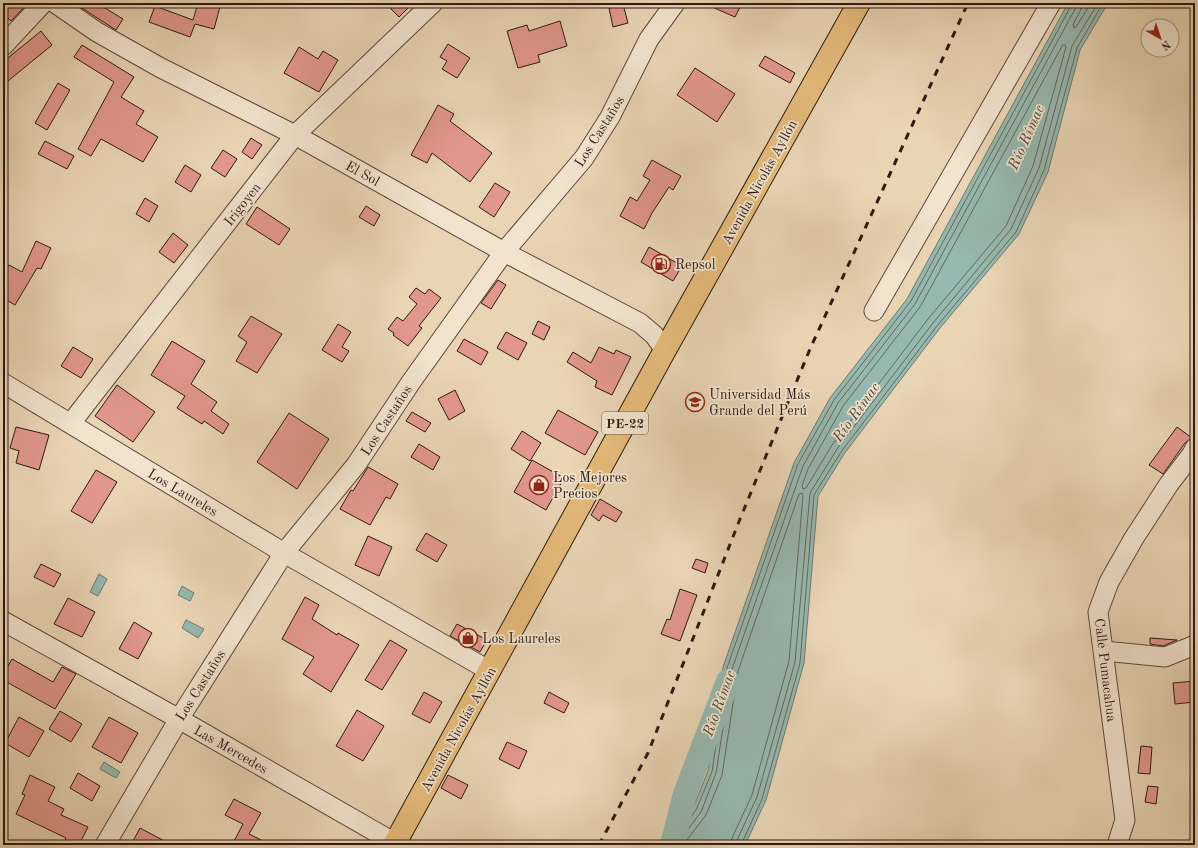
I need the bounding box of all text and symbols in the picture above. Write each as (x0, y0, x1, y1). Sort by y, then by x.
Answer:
north arrow (1140, 18, 1180, 58)
text: N (1158, 38, 1172, 52)
street label: Los Castaños (572, 93, 627, 170)
water label: Río Rímac (1006, 103, 1048, 173)
street label: Avenida Nicolás Ayllón (720, 117, 800, 247)
street label: El Sol (343, 159, 382, 189)
street label: Irigoyen (222, 180, 264, 229)
fuel station icon: Repsol (650, 253, 672, 275)
place label: Repsol (675, 258, 716, 272)
water label: Río Rímac (830, 380, 884, 446)
street label: Los Castaños (359, 383, 415, 458)
place label: Universidad Más Grande del Perú (709, 388, 810, 418)
school or university icon: Universidad Más Grande del Perú (684, 391, 706, 413)
road number: PE-22 (602, 412, 648, 434)
street label: Los Laureles (145, 467, 220, 519)
place label: Los Mejores Precios (553, 471, 627, 501)
shop icon: Los Mejores Precios (528, 474, 550, 496)
street label: Calle Pumacahua (1092, 618, 1118, 723)
shop icon: Los Laureles (457, 627, 479, 649)
place label: Los Laureles (482, 632, 561, 646)
street label: Los Castaños (173, 647, 228, 724)
street label: Avenida Nicolás Ayllón (419, 664, 499, 794)
water label: Río Rímac (701, 668, 739, 740)
street label: Las Mercedes (191, 723, 270, 777)

